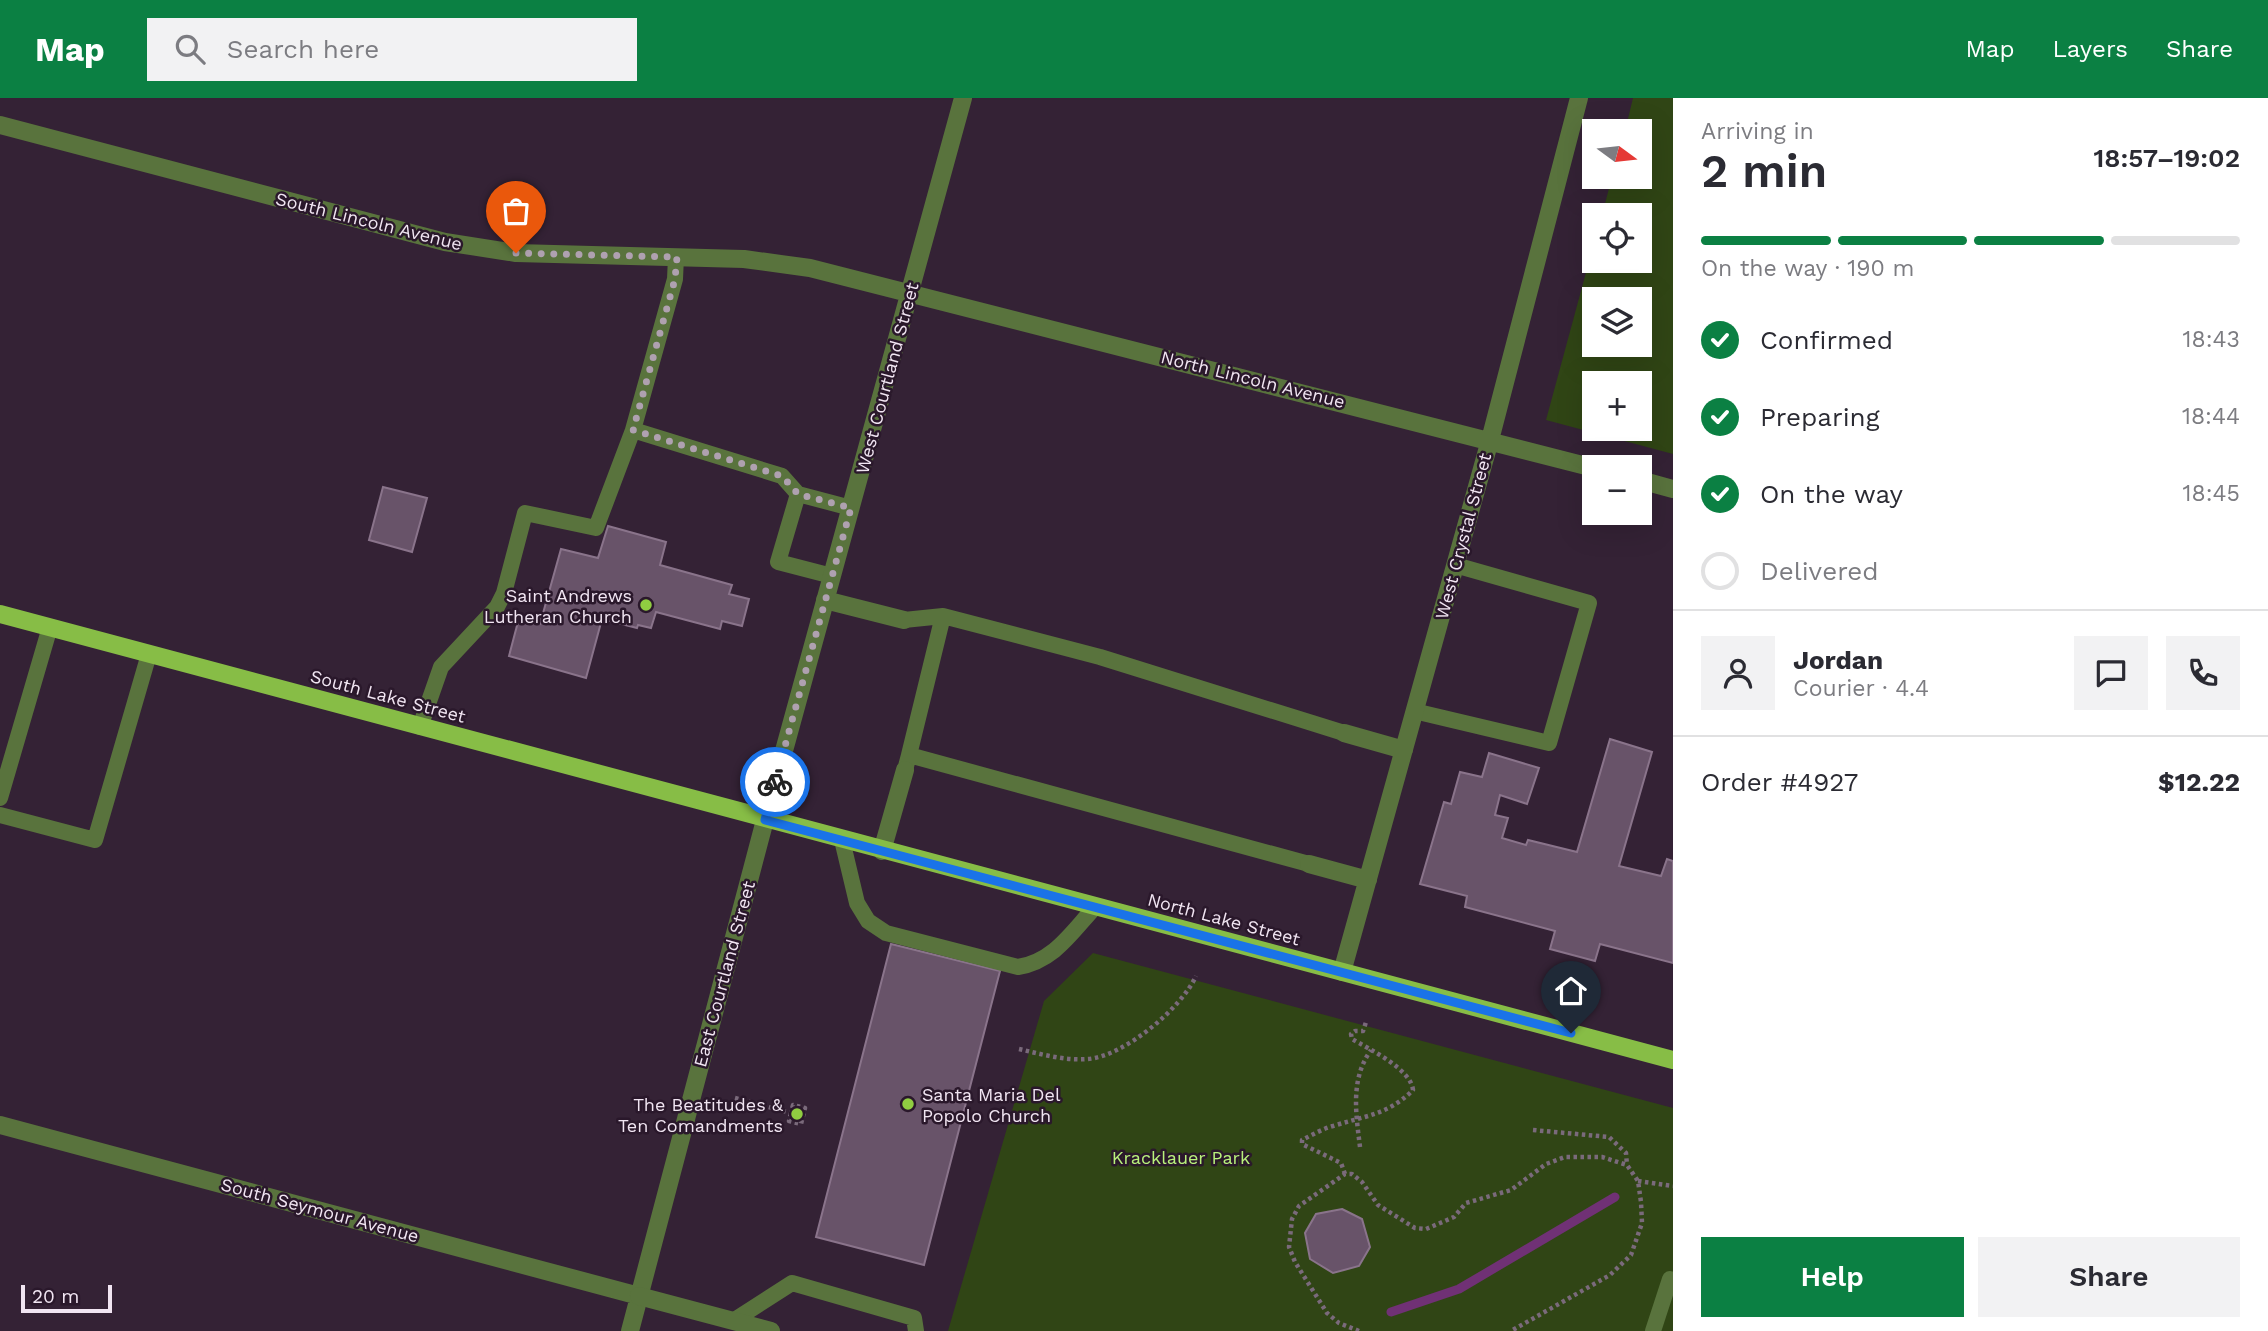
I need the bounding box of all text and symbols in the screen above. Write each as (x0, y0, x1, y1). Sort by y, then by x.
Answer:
search box (147, 18, 637, 81)
text: Map (35, 30, 105, 69)
icon: search (171, 30, 209, 68)
text: Search here (227, 34, 379, 64)
text: Map (1966, 35, 2014, 63)
text: Layers (2052, 35, 2128, 63)
text: Share (2166, 35, 2233, 63)
text: Arriving in (1701, 118, 1814, 145)
north arrow (1582, 119, 1652, 189)
map controls (1582, 119, 1652, 525)
text: 18:57–19:02 (2093, 143, 2240, 173)
text: 2 min (1701, 144, 1827, 198)
pin (486, 181, 546, 253)
street label: South Lincoln Avenue (274, 188, 464, 254)
icon: bag (497, 192, 535, 230)
button: locate (1582, 203, 1652, 273)
text: On the way · 190 m (1701, 255, 1914, 282)
street label: West Courtland Street (851, 280, 923, 476)
button: layers (1582, 287, 1652, 357)
icon: check (1701, 321, 1739, 359)
text: Confirmed (1760, 325, 1893, 355)
text: 18:43 (2183, 326, 2240, 353)
street label: North Lincoln Avenue (1159, 346, 1347, 412)
button: + (1582, 371, 1652, 441)
icon: check (1701, 398, 1739, 436)
text: Preparing (1760, 402, 1880, 432)
text: 18:44 (2182, 403, 2240, 430)
street label: West Crystal Street (1431, 450, 1495, 622)
button: − (1582, 455, 1652, 525)
icon: check (1701, 475, 1739, 513)
text: On the way (1760, 479, 1903, 509)
text: 18:45 (2183, 480, 2240, 507)
text: Delivered (1760, 556, 1879, 586)
place label: Saint Andrews Lutheran Church (484, 585, 632, 627)
marker: Saint Andrews Lutheran Church (638, 597, 654, 613)
button: person (1701, 636, 1775, 710)
button: chat (2074, 636, 2148, 710)
button: phone (2166, 636, 2240, 710)
text: Jordan (1793, 645, 1883, 675)
street label: South Lake Street (308, 665, 468, 727)
text: Courier · 4.4 (1793, 675, 1929, 702)
courier (740, 747, 810, 817)
icon: bike (756, 763, 794, 801)
text: Order #4927 (1701, 767, 1858, 797)
text: $12.22 (2158, 767, 2240, 797)
street label: East Courtland Street (689, 878, 759, 1069)
street label: North Lake Street (1145, 889, 1303, 950)
pin (1541, 961, 1601, 1033)
icon: home (1552, 972, 1590, 1010)
place label: Santa Maria Del Popolo Church (922, 1084, 1061, 1126)
place label: The Beatitudes & Ten Comandments (618, 1094, 784, 1136)
marker: Santa Maria Del Popolo Church (900, 1096, 916, 1112)
marker: The Beatitudes & Ten Comandments (789, 1106, 805, 1122)
park label: Kracklauer Park (1112, 1147, 1250, 1168)
street label: South Seymour Avenue (219, 1173, 421, 1247)
button: Help (1701, 1237, 1964, 1317)
button: Share (1978, 1237, 2240, 1317)
scale bar (21, 1282, 112, 1314)
text: 20 m (32, 1285, 79, 1308)

